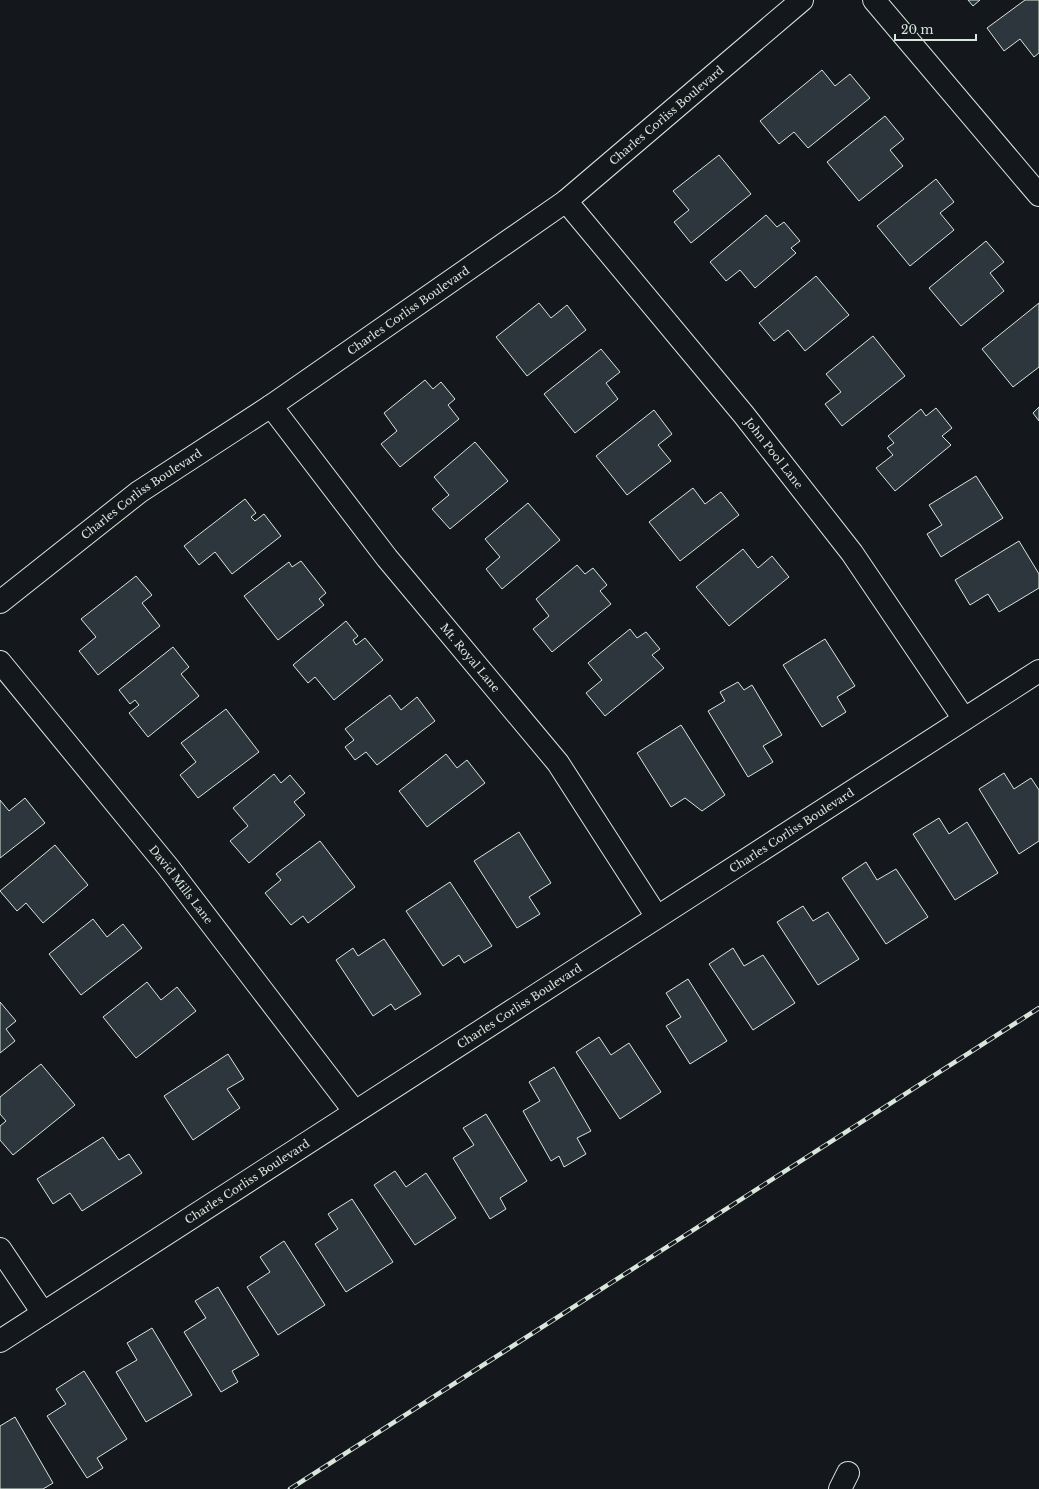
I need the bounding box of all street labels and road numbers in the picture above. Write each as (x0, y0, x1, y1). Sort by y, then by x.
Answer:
street label: Charles Corliss Boulevard (606, 63, 727, 168)
street label: Charles Corliss Boulevard (344, 263, 473, 358)
street label: John Pool Lane (741, 414, 806, 491)
street label: Charles Corliss Boulevard (78, 446, 205, 542)
street label: Mt. Royal Lane (437, 620, 503, 695)
street label: Charles Corliss Boulevard (727, 785, 857, 876)
street label: David Mills Lane (146, 843, 216, 927)
street label: Charles Corliss Boulevard (454, 960, 585, 1051)
street label: Charles Corliss Boulevard (182, 1136, 313, 1227)

